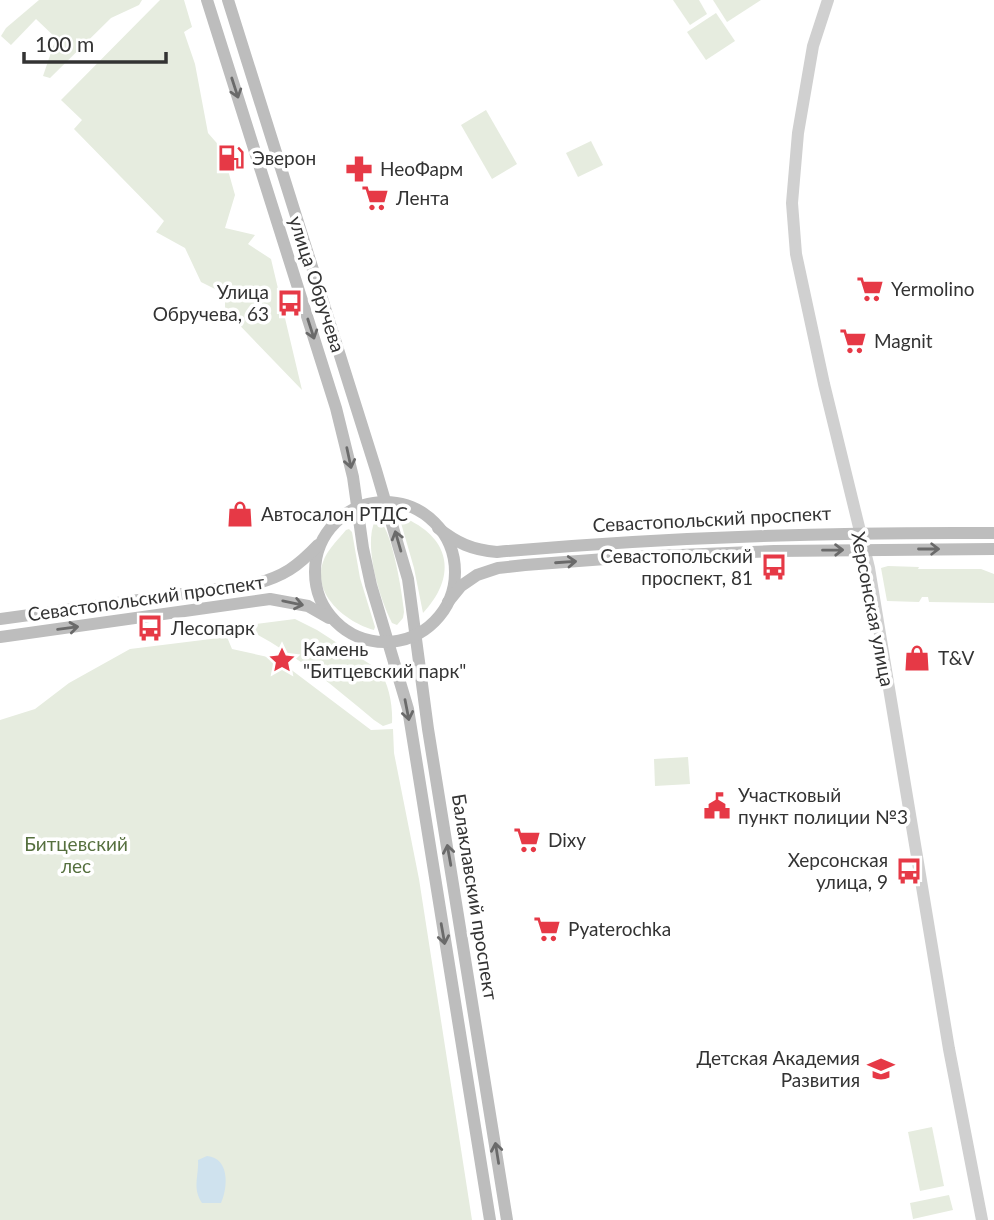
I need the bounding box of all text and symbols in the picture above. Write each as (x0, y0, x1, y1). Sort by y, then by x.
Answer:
scale bar (24, 21, 166, 65)
text: 100 m (35, 31, 94, 56)
one-way arrow (230, 77, 242, 99)
fuel station icon: Эверон (216, 143, 246, 173)
place label: Эверон (252, 146, 316, 169)
pharmacy icon: НеоФарм (344, 154, 374, 184)
place label: НеоФарм (380, 157, 463, 180)
supermarket icon: Лента (360, 183, 390, 213)
place label: Лента (395, 186, 449, 209)
street label: улица Обручева (285, 213, 350, 355)
supermarket icon: Yermolino (855, 274, 885, 304)
place label: Yermolino (891, 277, 975, 300)
place label: Улица Обручева, 63 (153, 280, 269, 325)
bus stop icon: Улица Обручева, 63 (275, 288, 305, 318)
one-way arrow (306, 317, 318, 339)
supermarket icon: Magnit (838, 326, 868, 356)
place label: Magnit (874, 329, 933, 352)
one-way arrow (343, 446, 357, 469)
shop icon: Автосалон РТДС (225, 499, 255, 529)
street label: Севастопольский проспект (592, 501, 832, 536)
place label: Автосалон РТДС (261, 502, 408, 525)
one-way arrow (391, 530, 404, 552)
street label: Херсонская улица (847, 530, 900, 688)
one-way arrow (917, 542, 940, 556)
one-way arrow (822, 543, 845, 557)
place label: Севастопольский проспект, 81 (600, 544, 753, 589)
bus stop icon: Севастопольский проспект, 81 (759, 552, 789, 582)
one-way arrow (554, 555, 577, 568)
street label: Севастопольский проспект (26, 569, 266, 626)
one-way arrow (281, 597, 304, 611)
bus stop icon: Лесопарк (135, 613, 165, 643)
place label: Лесопарк (170, 616, 255, 639)
one-way arrow (56, 621, 79, 634)
place label: Камень "Битцевский парк" (303, 637, 466, 682)
shop icon: T&V (902, 643, 932, 673)
place icon: Камень "Битцевский парк" (267, 645, 297, 675)
place label: T&V (938, 646, 974, 669)
one-way arrow (401, 698, 415, 721)
place label: Участковый пункт полиции №3 (738, 783, 908, 828)
public building icon: Участковый пункт полиции №3 (702, 791, 732, 821)
street label: Балаклавский проспект (448, 792, 503, 1002)
supermarket icon: Dixy (512, 825, 542, 855)
place label: Dixy (548, 828, 586, 851)
park label: Битцевский лес (24, 832, 128, 877)
one-way arrow (442, 844, 455, 867)
place label: Херсонская улица, 9 (788, 848, 888, 893)
bus stop icon: Херсонская улица, 9 (894, 856, 924, 886)
supermarket icon: Pyaterochka (532, 914, 562, 944)
place label: Pyaterochka (568, 917, 671, 940)
one-way arrow (437, 922, 450, 945)
place label: Детская Академия Развития (697, 1046, 860, 1091)
school or university icon: Детская Академия Развития (866, 1054, 896, 1084)
one-way arrow (490, 1142, 503, 1164)

